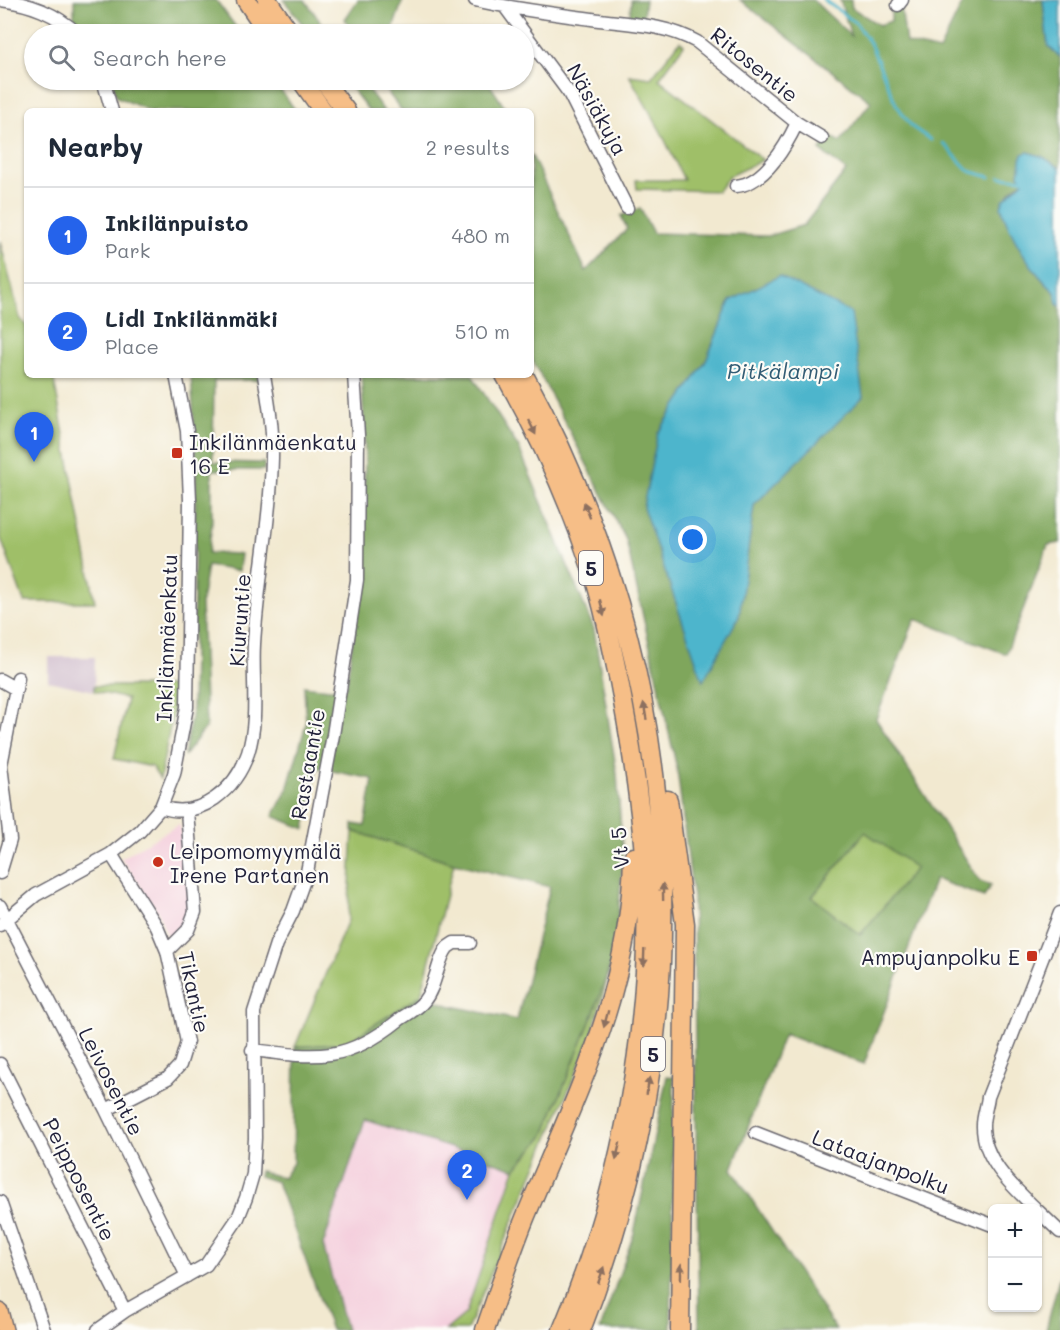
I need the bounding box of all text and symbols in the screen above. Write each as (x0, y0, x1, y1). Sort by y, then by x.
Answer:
street label: Ritosentie (706, 20, 804, 108)
search box (24, 24, 534, 90)
icon: search (45, 41, 78, 74)
text: Search here (93, 43, 227, 72)
street label: Näsiäkuja (562, 58, 634, 160)
text: Nearby (48, 130, 143, 164)
text: 2 results (426, 134, 510, 160)
text: Inkilänpuisto (105, 208, 248, 237)
text: 1 (63, 222, 72, 248)
text: 480 m (451, 222, 510, 248)
text: Park (105, 237, 150, 263)
text: Lidl Inkilänmäki (105, 304, 278, 333)
text: 2 (62, 318, 73, 344)
text: 510 m (455, 318, 510, 344)
text: Place (105, 333, 159, 359)
water label: Pitkälampi (727, 356, 839, 385)
pin: 1 (15, 412, 54, 462)
one-way arrow (528, 418, 537, 435)
place label: Inkilänmäenkatu 16 E (189, 428, 357, 479)
marker: Inkilänmäenkatu 16 E (170, 446, 184, 460)
one-way arrow (582, 501, 592, 519)
your location (678, 525, 707, 554)
road number: 5 (579, 551, 603, 585)
street label: Inkilänmäenkatu (150, 554, 182, 722)
street label: Kiuruntie (222, 573, 256, 667)
one-way arrow (598, 600, 607, 618)
one-way arrow (640, 701, 649, 720)
street label: Rastaantie (284, 706, 330, 822)
street label: Vt 5 (604, 826, 634, 870)
place label: Leipomomyymälä Irene Partanen (170, 837, 342, 888)
marker: Leipomomyymälä Irene Partanen (151, 855, 165, 869)
one-way arrow (658, 883, 667, 902)
place label: Ampujanpolku E (860, 943, 1020, 970)
street label: Tikantie (173, 949, 217, 1035)
one-way arrow (639, 949, 649, 968)
marker: Ampujanpolku E (1025, 949, 1039, 963)
one-way arrow (601, 1010, 611, 1028)
street label: Leivosentie (73, 1023, 151, 1139)
road number: 5 (641, 1037, 665, 1071)
one-way arrow (644, 1077, 653, 1096)
street label: Peipposentie (38, 1113, 122, 1245)
street label: Lataajanpolku (809, 1122, 953, 1200)
one-way arrow (612, 1142, 622, 1161)
pin: 2 (448, 1150, 486, 1200)
map controls (988, 1204, 1042, 1312)
button: + (988, 1204, 1042, 1258)
button: − (988, 1258, 1042, 1312)
one-way arrow (676, 1262, 686, 1281)
one-way arrow (597, 1266, 607, 1284)

